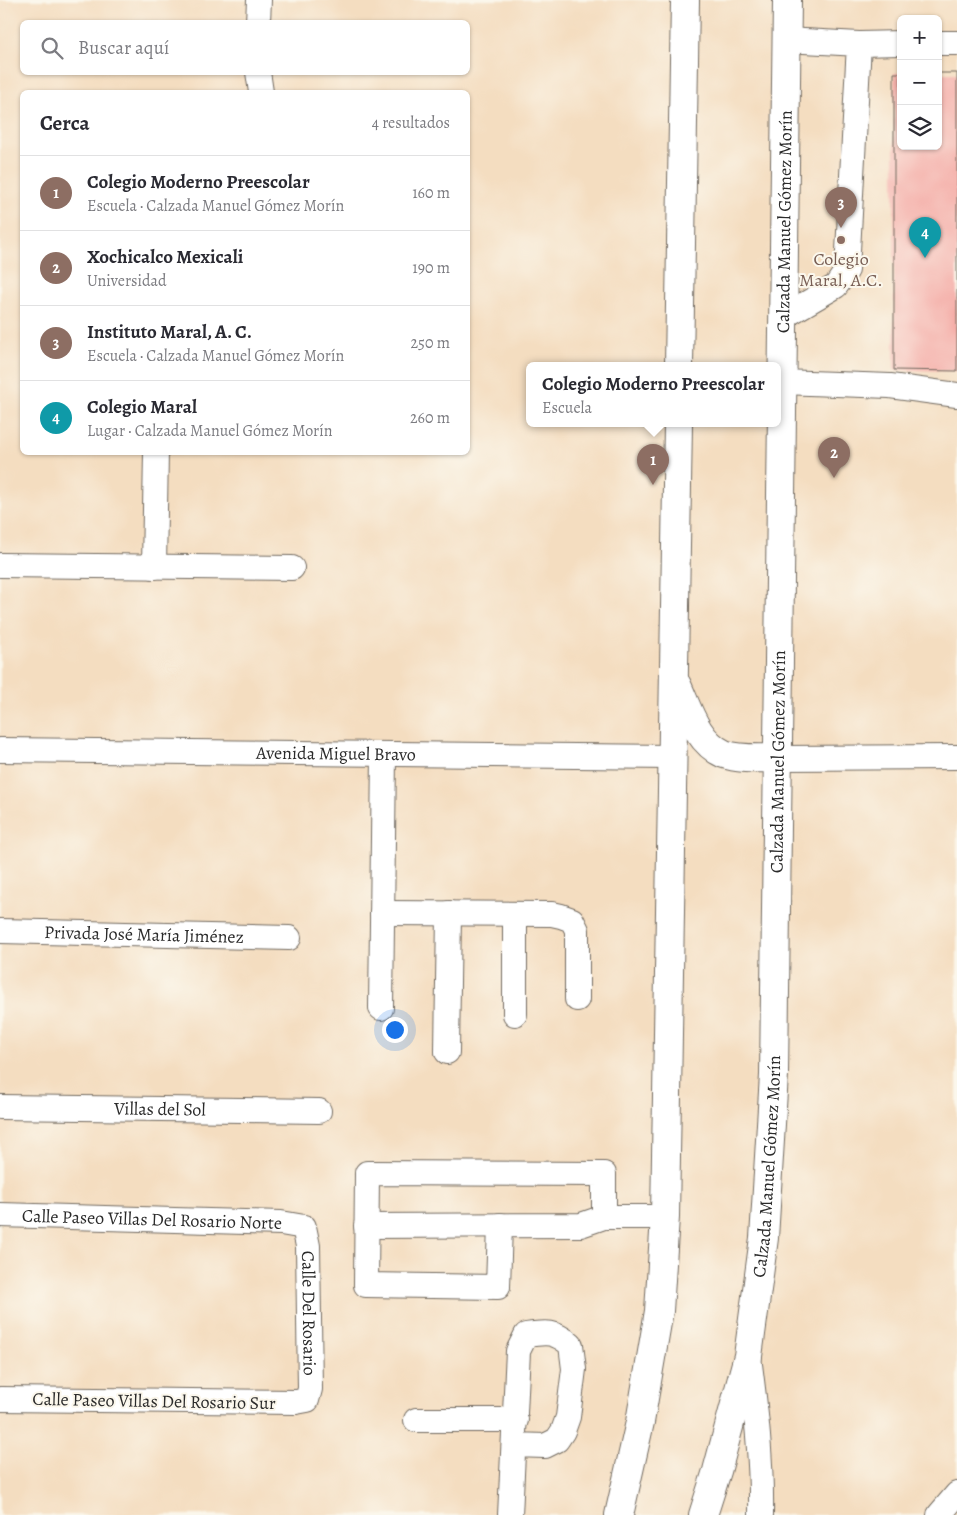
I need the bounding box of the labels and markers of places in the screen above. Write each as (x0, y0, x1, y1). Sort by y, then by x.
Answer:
pin: 3 (825, 187, 857, 228)
pin: 4 (909, 217, 941, 258)
marker: Colegio Maral, A.C. (835, 234, 847, 246)
place label: Colegio Maral, A.C. (799, 247, 883, 292)
pin: 2 (818, 437, 850, 478)
pin: 1 (637, 444, 669, 485)

